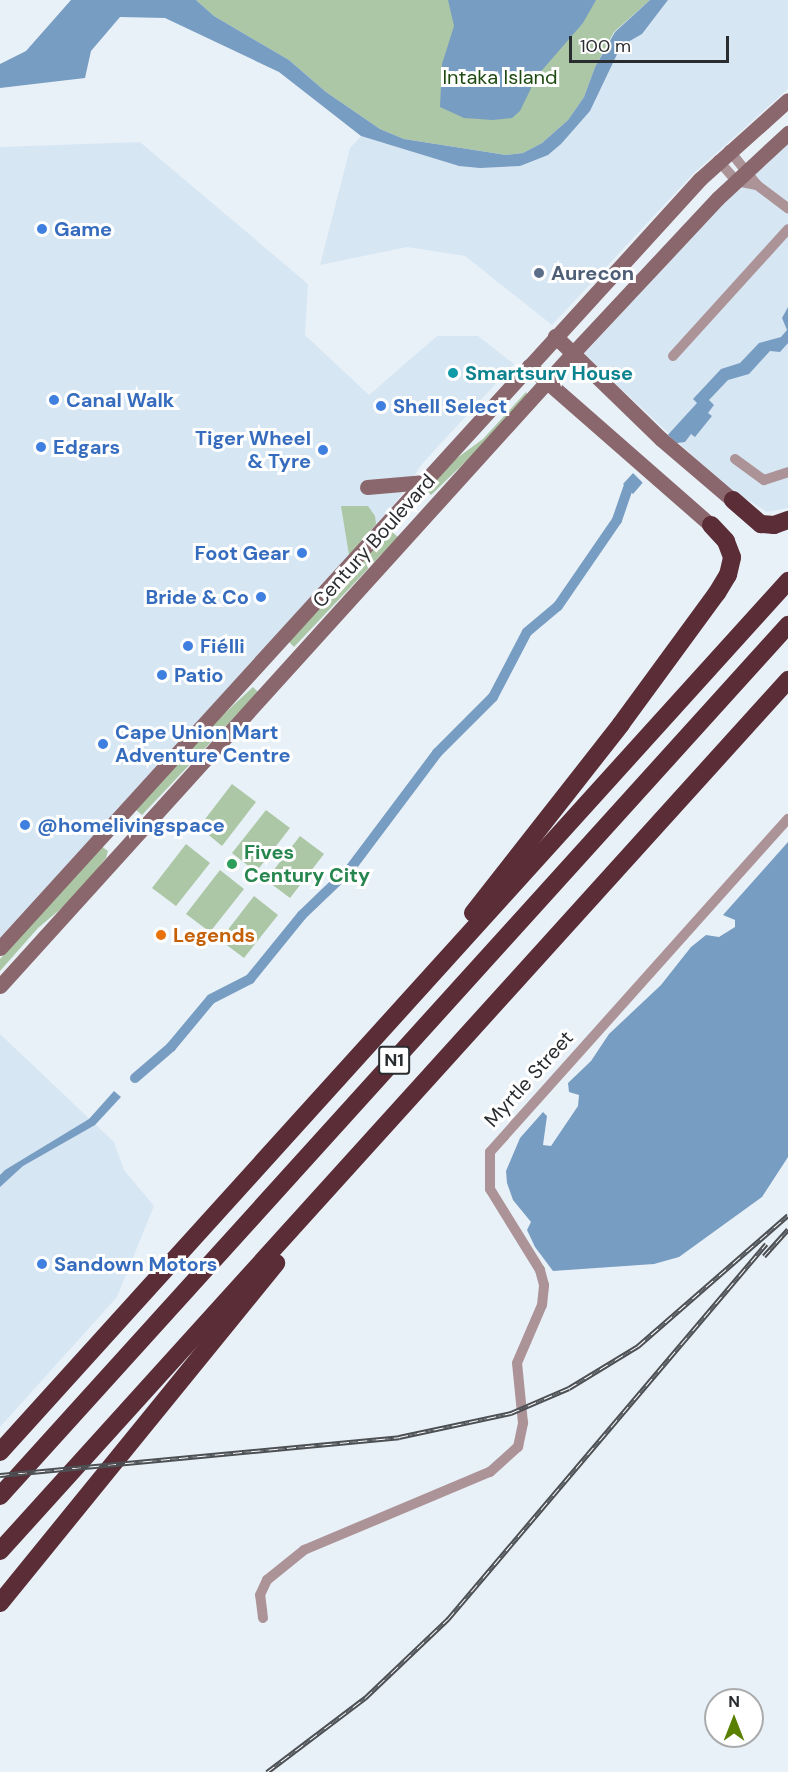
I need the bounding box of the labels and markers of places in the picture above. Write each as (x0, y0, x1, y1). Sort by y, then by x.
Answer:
place label: Game (54, 217, 112, 241)
marker: Game (35, 222, 49, 236)
place label: Aurecon (551, 261, 634, 285)
marker: Aurecon (532, 266, 546, 280)
place label: Smartsurv House (465, 361, 633, 385)
marker: Smartsurv House (446, 366, 460, 380)
place label: Canal Walk (66, 388, 174, 412)
marker: Canal Walk (47, 393, 61, 407)
place label: Shell Select (393, 394, 507, 418)
marker: Shell Select (374, 399, 388, 413)
place label: Tiger Wheel & Tyre (195, 426, 311, 473)
place label: Edgars (53, 435, 120, 459)
marker: Edgars (34, 440, 48, 454)
marker: Tiger Wheel & Tyre (316, 443, 330, 457)
place label: Foot Gear (195, 541, 290, 565)
marker: Foot Gear (295, 546, 309, 560)
place label: Bride & Co (145, 585, 249, 609)
marker: Bride & Co (254, 590, 268, 604)
place label: Fiélli (200, 634, 245, 658)
marker: Fiélli (181, 639, 195, 653)
place label: Patio (174, 663, 224, 687)
marker: Patio (155, 668, 169, 682)
place label: Cape Union Mart Adventure Centre (115, 720, 291, 767)
marker: Cape Union Mart Adventure Centre (96, 737, 110, 751)
place label: @homelivingspace (37, 813, 225, 837)
marker: @homelivingspace (18, 818, 32, 832)
place label: Fives Century City (244, 840, 370, 887)
marker: Fives Century City (225, 857, 239, 871)
place label: Legends (173, 923, 255, 947)
marker: Legends (154, 928, 168, 942)
place label: Sandown Motors (54, 1252, 217, 1276)
marker: Sandown Motors (35, 1257, 49, 1271)

